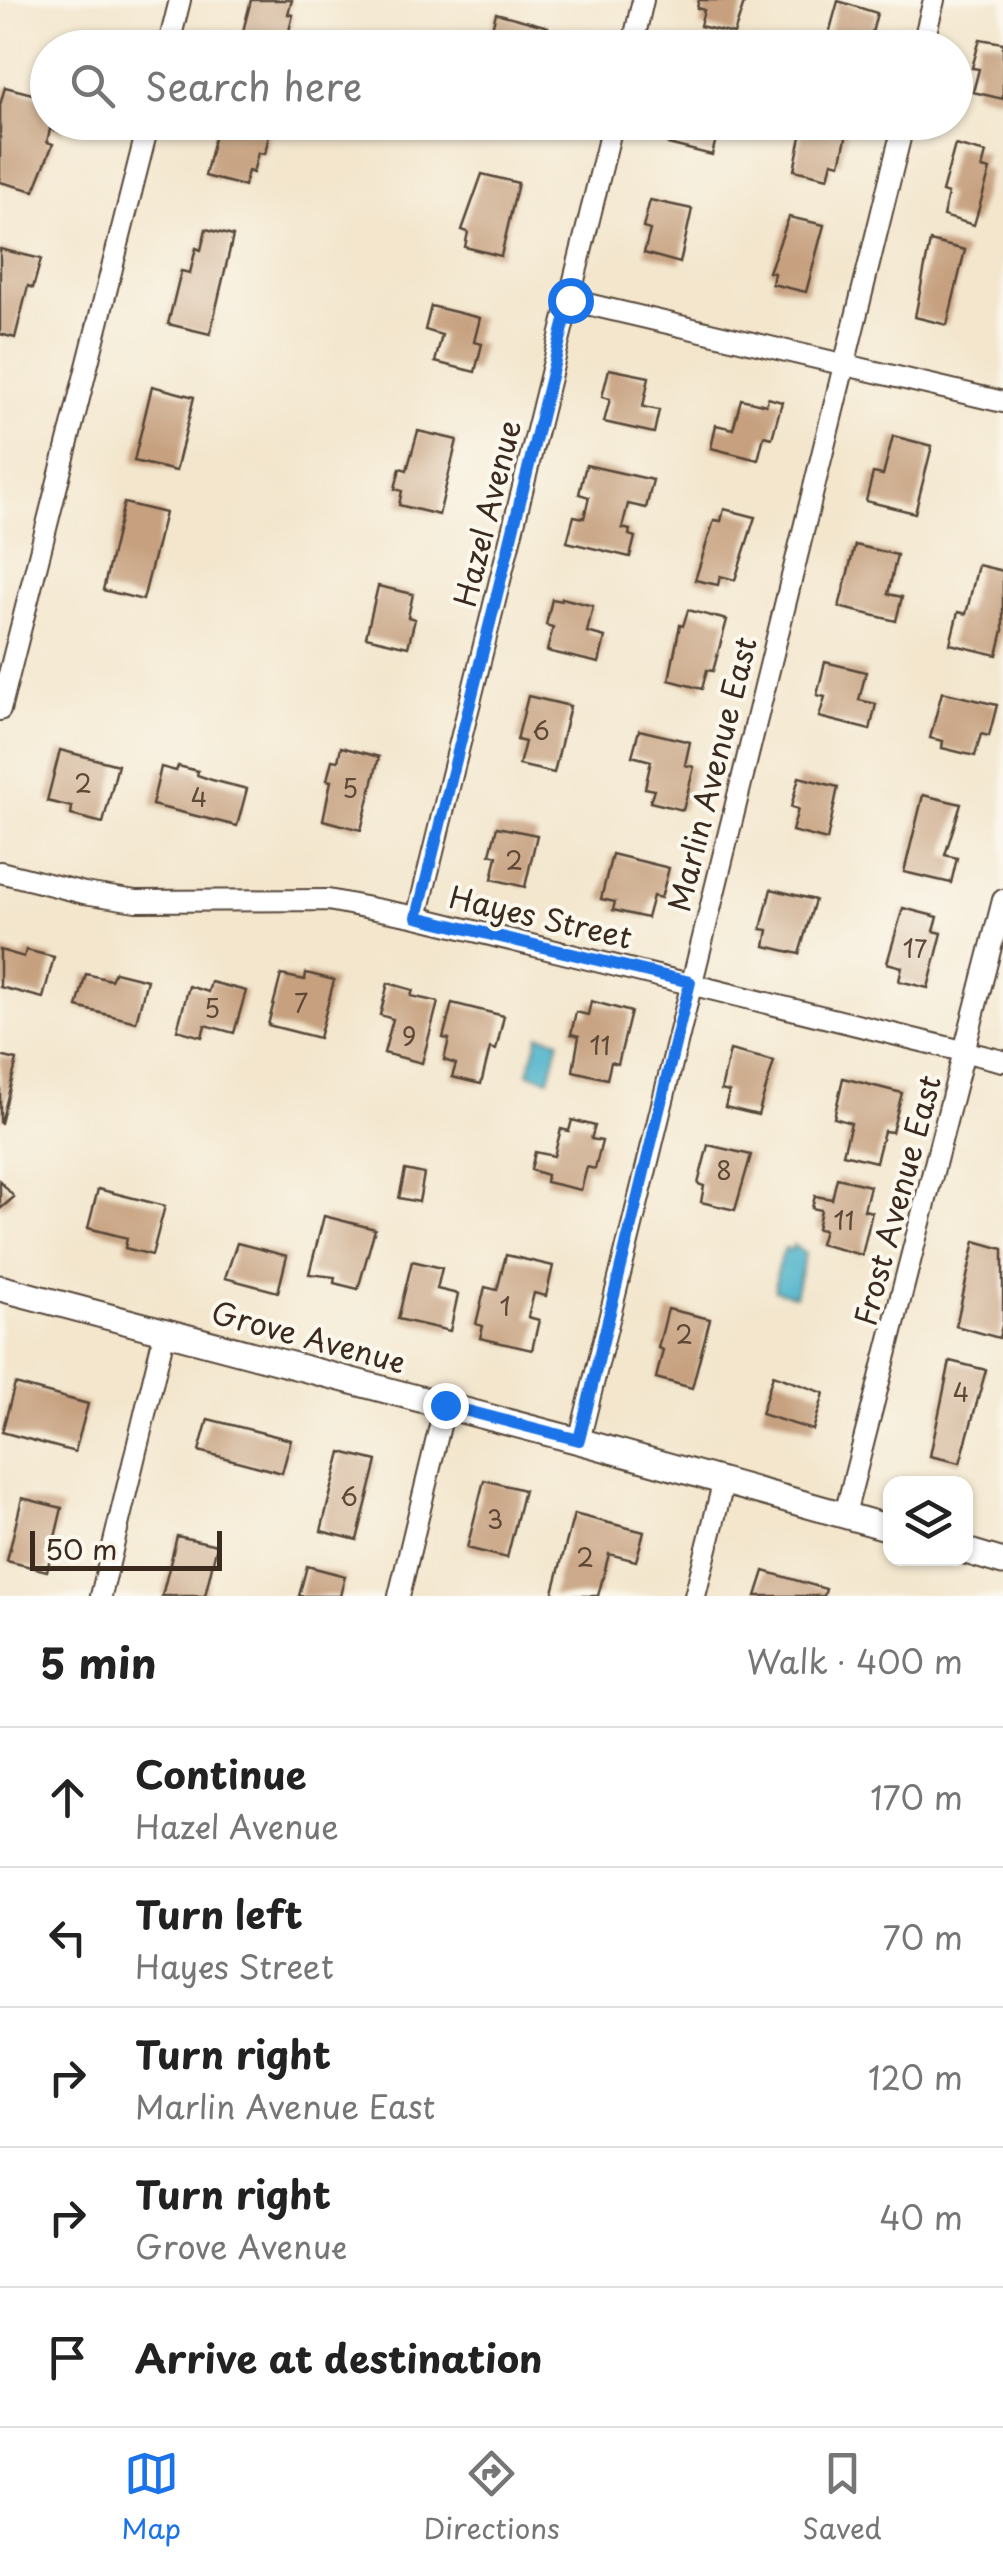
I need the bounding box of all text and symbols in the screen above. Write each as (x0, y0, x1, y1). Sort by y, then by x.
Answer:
search box (30, 30, 973, 140)
text: Search here (145, 57, 362, 114)
icon: search (65, 58, 120, 113)
route start (548, 278, 594, 324)
street label: Hazel Avenue (441, 415, 531, 611)
street label: Marlin Avenue East (655, 632, 767, 916)
house number: 6 (532, 711, 550, 749)
house number: 2 (74, 764, 92, 802)
house number: 5 (342, 769, 358, 807)
house number: 4 (191, 778, 207, 816)
house number: 2 (505, 841, 523, 879)
street label: Hayes Street (445, 873, 637, 959)
house number: 17 (903, 929, 927, 967)
house number: 7 (294, 984, 308, 1022)
house number: 5 (204, 989, 220, 1027)
house number: 9 (402, 1017, 416, 1055)
house number: 11 (590, 1026, 610, 1064)
street label: Frost Avenue East (841, 1070, 951, 1330)
house number: 8 (716, 1151, 732, 1189)
house number: 11 (834, 1201, 854, 1239)
house number: 1 (499, 1287, 511, 1325)
street label: Grove Avenue (207, 1288, 411, 1384)
house number: 2 (675, 1315, 693, 1353)
house number: 4 (953, 1373, 969, 1411)
route end (423, 1383, 469, 1429)
map controls (883, 1476, 973, 1566)
button: layers (883, 1476, 973, 1566)
house number: 6 (340, 1477, 358, 1515)
house number: 3 (487, 1500, 503, 1538)
scale bar (30, 1526, 222, 1571)
text: 50 m (45, 1527, 118, 1570)
house number: 2 (576, 1538, 594, 1576)
text: 5 min (40, 1630, 157, 1693)
text: Walk · 400 m (747, 1637, 963, 1685)
text: Continue (135, 1745, 306, 1802)
icon: ahead (40, 1770, 95, 1825)
text: 170 m (870, 1773, 963, 1821)
text: Hazel Avenue (135, 1802, 339, 1850)
text: Turn left (135, 1885, 303, 1942)
icon: left (40, 1910, 95, 1965)
text: 70 m (883, 1913, 963, 1961)
text: Hayes Street (135, 1942, 334, 1990)
text: Turn right (135, 2025, 331, 2082)
icon: right (40, 2050, 95, 2105)
text: 120 m (868, 2053, 963, 2101)
text: Marlin Avenue East (135, 2082, 435, 2130)
text: Turn right (135, 2165, 331, 2222)
icon: right (40, 2190, 95, 2245)
text: 40 m (879, 2193, 963, 2241)
text: Grove Avenue (135, 2222, 348, 2270)
text: Arrive at destination (135, 2329, 543, 2386)
icon: arrive (40, 2330, 95, 2385)
tab: Map (121, 2446, 181, 2549)
tab: Directions (424, 2446, 560, 2549)
tab: Saved (802, 2446, 882, 2549)

